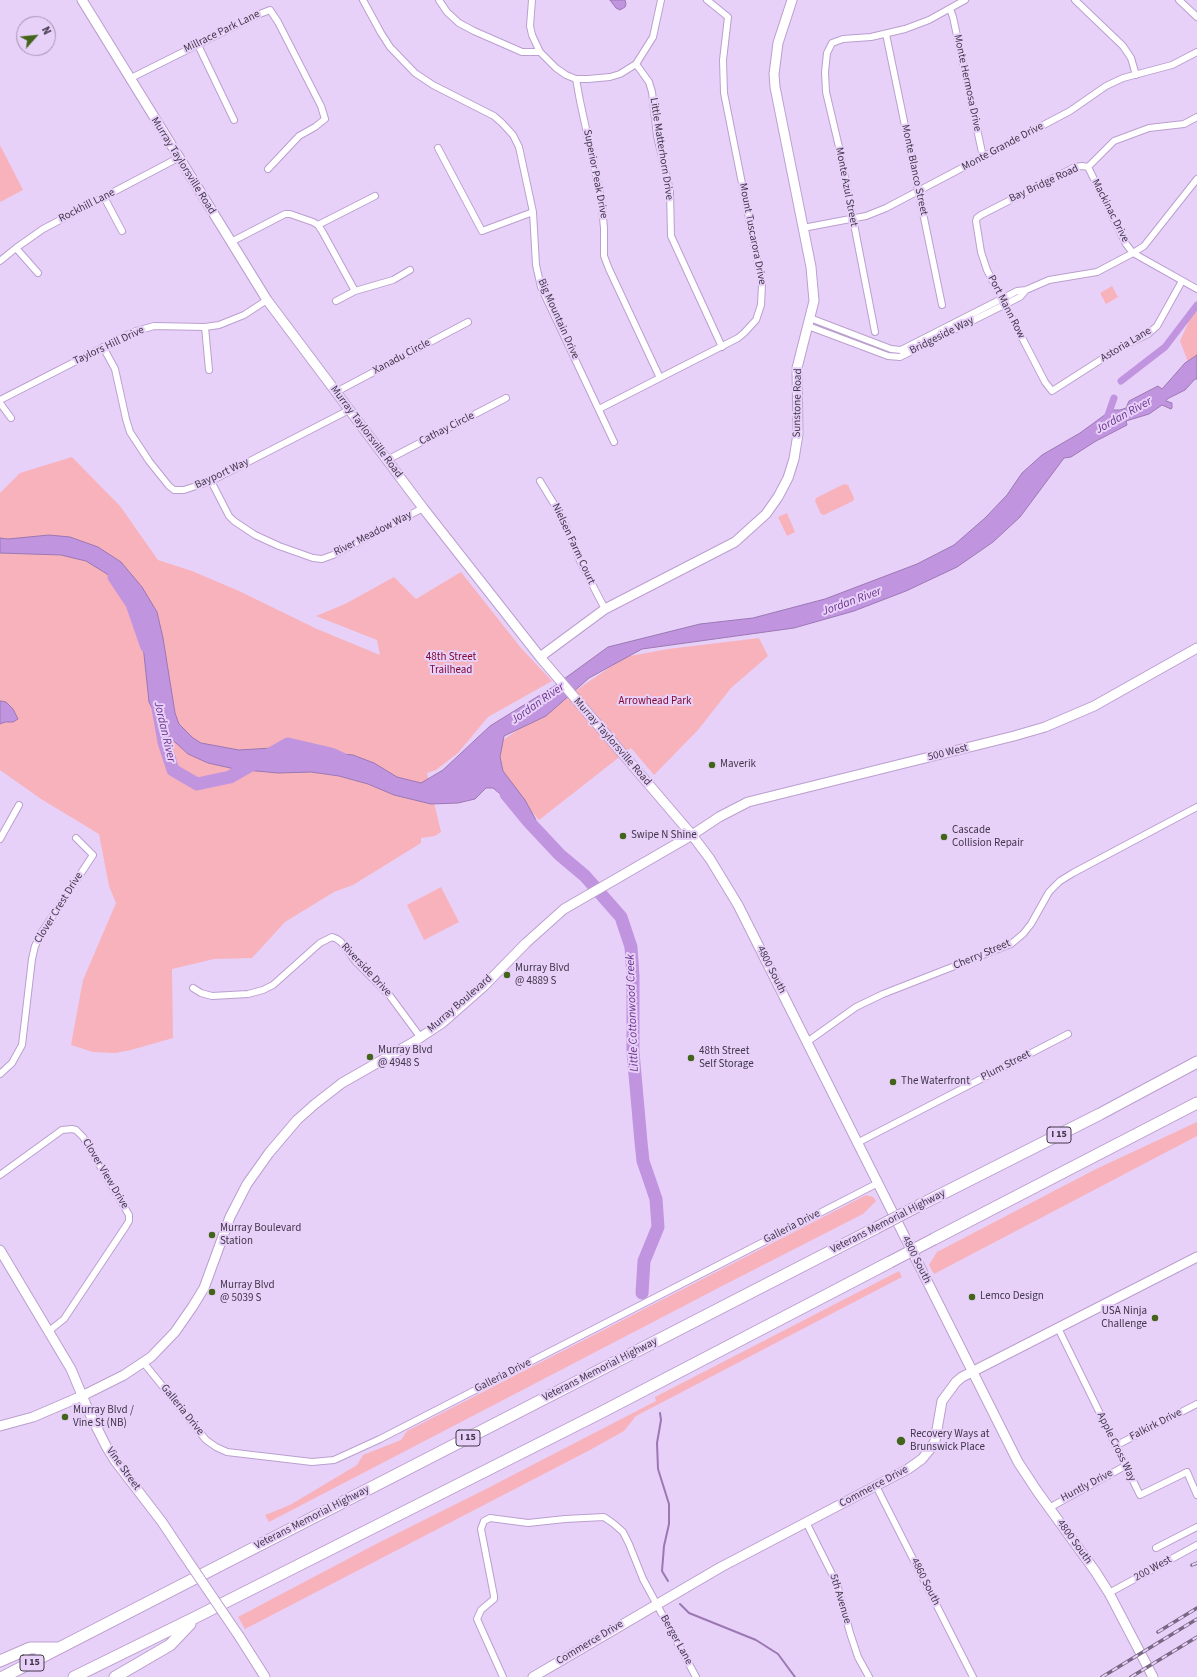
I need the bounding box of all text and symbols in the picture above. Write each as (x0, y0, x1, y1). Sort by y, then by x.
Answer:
street label: Millrace Park Lane (182, 8, 262, 56)
north arrow (16, 16, 56, 56)
text: N (38, 24, 55, 37)
street label: Monte Hermosa Drive (950, 33, 984, 133)
street label: Little Matterhorn Drive (646, 97, 676, 201)
street label: Murray Taylorsville Road (148, 115, 218, 217)
street label: Monte Grande Drive (960, 120, 1046, 174)
street label: Monte Blanco Street (898, 123, 930, 217)
street label: Superior Peak Drive (580, 128, 610, 220)
street label: Monte Azul Street (832, 146, 860, 228)
street label: Bay Bridge Road (1007, 162, 1081, 206)
street label: Mackinac Drive (1088, 177, 1132, 245)
street label: Mount Tuscarora Drive (736, 182, 768, 286)
street label: Rockhill Lane (57, 186, 117, 226)
street label: Port Mann Row (984, 273, 1028, 341)
street label: Big Mountain Drive (534, 277, 582, 361)
street label: Bridgeside Way (908, 314, 976, 358)
street label: Taylors Hill Drive (71, 324, 147, 368)
street label: Astoria Lane (1098, 325, 1154, 365)
street label: Xanadu Circle (371, 336, 433, 378)
street label: Sunstone Road (791, 368, 805, 438)
street label: Murray Taylorsville Road (327, 383, 405, 481)
water label: Jordan River (1093, 395, 1155, 437)
street label: Cathay Circle (417, 409, 477, 449)
street label: Bayport Way (193, 456, 251, 492)
street label: Nielsen Farm Court (548, 501, 598, 587)
street label: River Meadow Way (332, 509, 414, 559)
water label: Jordan River (820, 585, 884, 619)
park label: 48th Street Trailhead (426, 651, 476, 677)
water label: Jordan River (509, 680, 567, 728)
street label: Murray Taylorsville Road (570, 695, 654, 789)
park label: Arrowhead Park (618, 695, 692, 709)
water label: Jordan River (150, 700, 178, 764)
street label: 500 West (927, 742, 969, 764)
place label: Maverik (720, 758, 756, 772)
marker: Maverik (707, 760, 717, 770)
place label: Cascade Collision Repair (952, 824, 1024, 850)
place label: Swipe N Shine (631, 829, 697, 843)
marker: Swipe N Shine (618, 831, 628, 841)
marker: Cascade Collision Repair (939, 832, 949, 842)
street label: Clover Crest Drive (32, 870, 86, 946)
street label: Cherry Street (952, 937, 1012, 973)
street label: Riverside Drive (338, 941, 394, 999)
street label: 4800 South (753, 944, 789, 996)
water label: Little Cottonwood Creek (624, 954, 642, 1072)
place label: Murray Blvd @ 4889 S (515, 962, 570, 988)
marker: Murray Blvd @ 4889 S (502, 970, 512, 980)
street label: Murray Boulevard (425, 972, 495, 1036)
place label: Murray Blvd @ 4948 S (378, 1044, 433, 1070)
place label: 48th Street Self Storage (699, 1045, 754, 1071)
street label: Plum Street (979, 1048, 1033, 1084)
marker: Murray Blvd @ 4948 S (365, 1052, 375, 1062)
marker: 48th Street Self Storage (686, 1053, 696, 1063)
place label: The Waterfront (901, 1075, 970, 1089)
marker: The Waterfront (888, 1077, 898, 1087)
road number: I 15 (1047, 1127, 1071, 1143)
street label: Clover View Drive (79, 1137, 131, 1211)
street label: Veterans Memorial Highway (828, 1187, 948, 1257)
street label: Galleria Drive (762, 1207, 822, 1247)
place label: Murray Boulevard Station (220, 1222, 301, 1248)
marker: Murray Boulevard Station (207, 1230, 217, 1240)
street label: 4800 South (898, 1234, 934, 1286)
place label: Murray Blvd @ 5039 S (220, 1279, 275, 1305)
marker: Murray Blvd @ 5039 S (207, 1287, 217, 1297)
place label: Lemco Design (980, 1290, 1044, 1304)
marker: Lemco Design (967, 1292, 977, 1302)
place label: USA Ninja Challenge (1101, 1305, 1147, 1331)
marker: USA Ninja Challenge (1150, 1313, 1160, 1323)
street label: Veterans Memorial Highway (540, 1335, 660, 1405)
street label: Galleria Drive (473, 1356, 533, 1396)
street label: Galleria Drive (158, 1382, 206, 1438)
place label: Murray Blvd / Vine St (NB) (73, 1404, 134, 1430)
street label: Falkirk Drive (1128, 1406, 1184, 1444)
street label: Apple Cross Way (1094, 1410, 1138, 1484)
marker: Murray Blvd / Vine St (NB) (60, 1412, 70, 1422)
place label: Recovery Ways at Brunswick Place (910, 1428, 989, 1454)
road number: I 15 (456, 1430, 480, 1446)
marker: Recovery Ways at Brunswick Place (895, 1435, 907, 1447)
street label: Vine Street (103, 1445, 143, 1493)
street label: Commerce Drive (837, 1463, 911, 1511)
street label: Huntly Drive (1059, 1467, 1115, 1505)
street label: Veterans Memorial Highway (252, 1483, 372, 1553)
street label: 4800 South (1053, 1517, 1095, 1567)
street label: 200 West (1132, 1553, 1174, 1585)
street label: 4860 South (907, 1556, 943, 1608)
street label: 5th Avenue (826, 1573, 854, 1625)
street label: Berger Lane (657, 1613, 695, 1667)
street label: Commerce Drive (554, 1618, 626, 1668)
road number: I 15 (20, 1655, 44, 1671)

